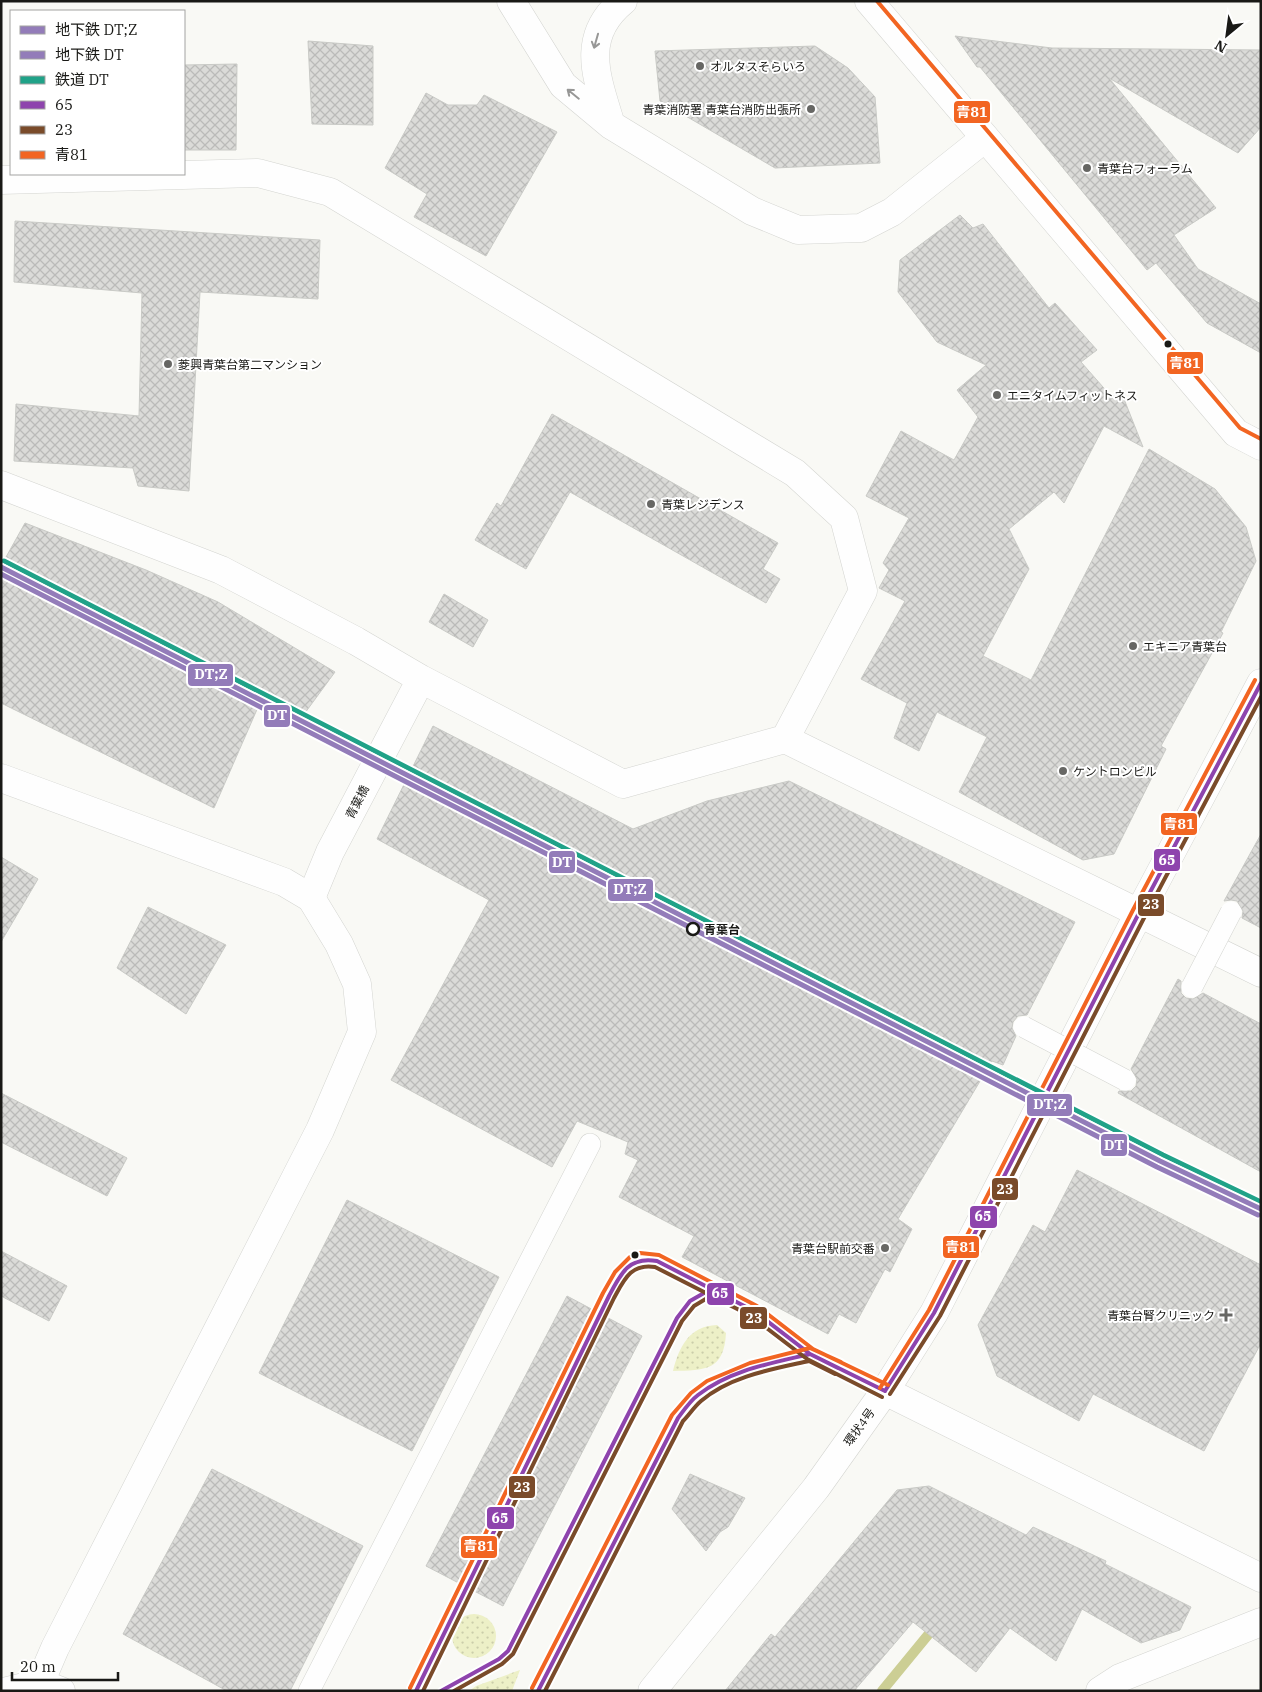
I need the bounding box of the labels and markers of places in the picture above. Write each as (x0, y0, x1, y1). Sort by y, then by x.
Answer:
place label: オルタスそらいろ (710, 59, 806, 74)
marker: オルタスそらいろ (694, 60, 706, 72)
place label: 青葉消防署 青葉台消防出張所 (642, 102, 801, 117)
marker: 青葉消防署 青葉台消防出張所 (805, 103, 817, 115)
place label: 青葉台フォーラム (1097, 161, 1193, 176)
marker: 青葉台フォーラム (1081, 162, 1093, 174)
unlabelled marker (1163, 339, 1173, 349)
place label: 菱興青葉台第二マンション (178, 357, 322, 372)
marker: 菱興青葉台第二マンション (162, 358, 174, 370)
place label: エニタイムフィットネス (1007, 388, 1138, 403)
marker: エニタイムフィットネス (991, 389, 1003, 401)
place label: 青葉レジデンス (661, 497, 745, 512)
marker: 青葉レジデンス (645, 498, 657, 510)
place label: エキニア青葉台 (1143, 639, 1227, 654)
marker: エキニア青葉台 (1127, 640, 1139, 652)
place label: ケントロンビル (1073, 764, 1157, 779)
marker: ケントロンビル (1057, 765, 1069, 777)
marker: 青葉台 (686, 922, 700, 936)
place label: 青葉台 (704, 922, 740, 937)
place label: 青葉台駅前交番 (791, 1241, 875, 1256)
marker: 青葉台駅前交番 (879, 1242, 891, 1254)
unlabelled marker (630, 1250, 640, 1260)
place label: 青葉台腎クリニック (1107, 1308, 1215, 1323)
marker: 青葉台腎クリニック (1219, 1308, 1233, 1322)

